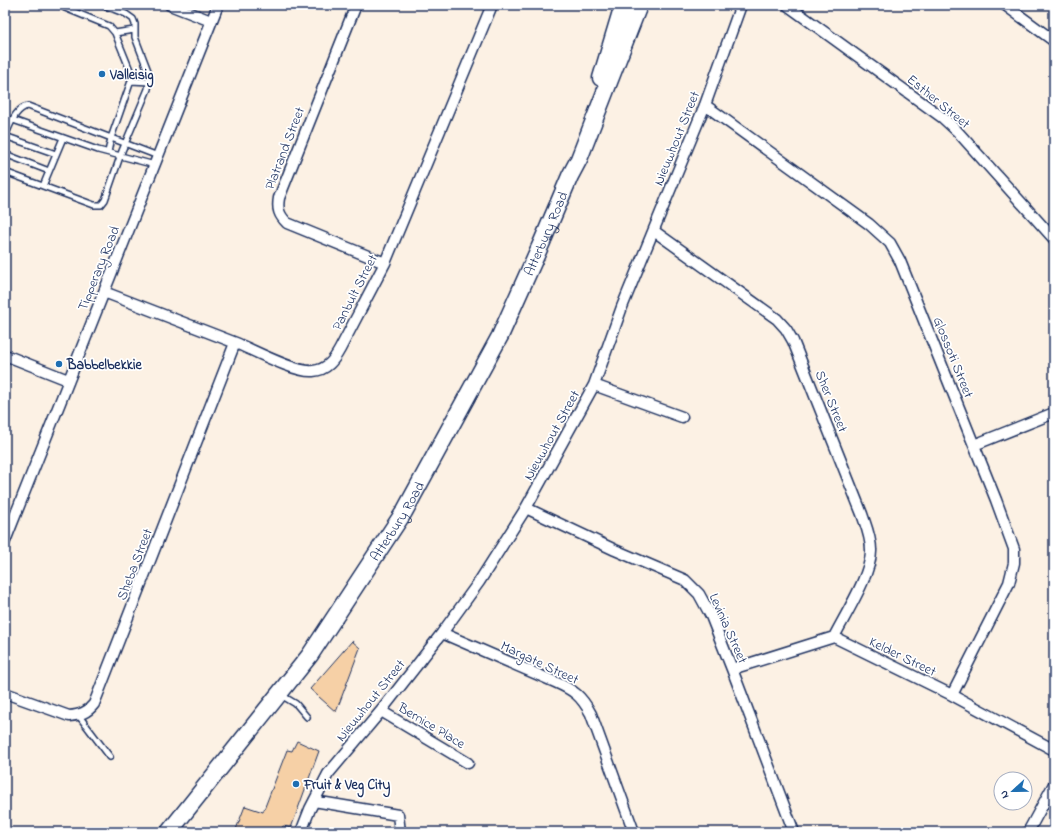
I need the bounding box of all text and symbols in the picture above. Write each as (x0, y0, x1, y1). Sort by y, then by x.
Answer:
place label: Valleisig (109, 65, 154, 88)
marker: Valleisig (97, 69, 107, 79)
street label: Esther Street (902, 70, 975, 135)
street label: Nieuwhout Street (649, 88, 706, 189)
street label: Platrand Street (260, 104, 311, 193)
street label: Atterbury Road (519, 188, 574, 280)
street label: Tipperary Road (73, 223, 127, 315)
street label: Panbult Street (327, 251, 384, 334)
street label: Glossoti Street (927, 314, 979, 402)
place label: Babbelbekkie (66, 355, 142, 376)
marker: Babbelbekkie (54, 359, 64, 369)
street label: Sher Street (809, 367, 853, 436)
street label: Nieuwhout Street (519, 386, 586, 485)
street label: Atterbury Road (365, 478, 431, 566)
street label: Sheba Street (112, 525, 159, 604)
street label: Levinia Street (703, 590, 753, 667)
street label: Kelder Street (865, 632, 940, 683)
street label: Margate Street (496, 636, 582, 692)
street label: Nieuwhout Street (331, 655, 411, 747)
street label: Bernice Place (393, 697, 469, 755)
north arrow (993, 771, 1033, 811)
place label: Fruit & Veg City (303, 775, 390, 798)
marker: Fruit & Veg City (291, 779, 301, 789)
text: N (996, 788, 1013, 801)

